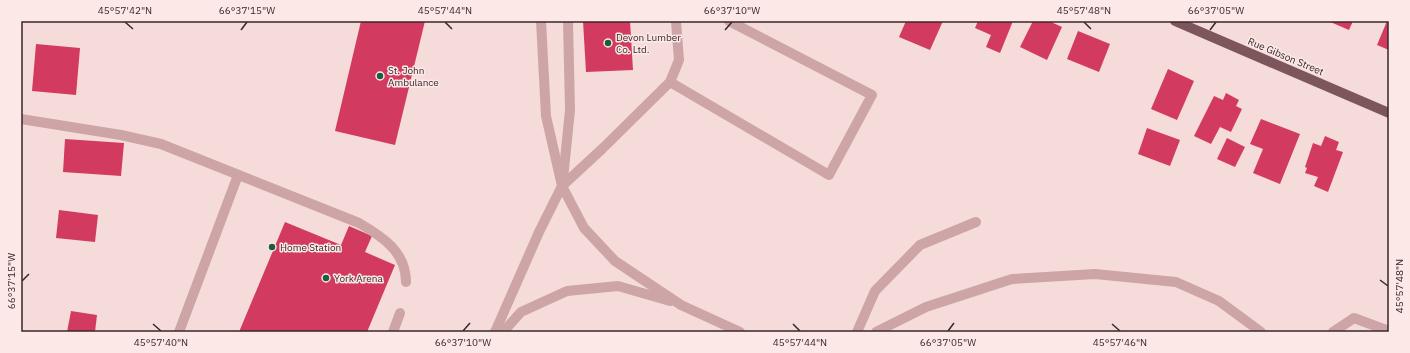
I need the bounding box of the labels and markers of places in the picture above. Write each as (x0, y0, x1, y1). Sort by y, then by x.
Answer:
place label: Devon Lumber Co. Ltd. (616, 31, 681, 56)
marker: Devon Lumber Co. Ltd. (603, 38, 613, 48)
place label: St. John Ambulance (388, 64, 439, 89)
marker: St. John Ambulance (375, 71, 385, 81)
place label: Home Station (280, 241, 341, 254)
marker: Home Station (267, 242, 277, 252)
place label: York Arena (334, 272, 384, 285)
marker: York Arena (321, 273, 331, 283)

